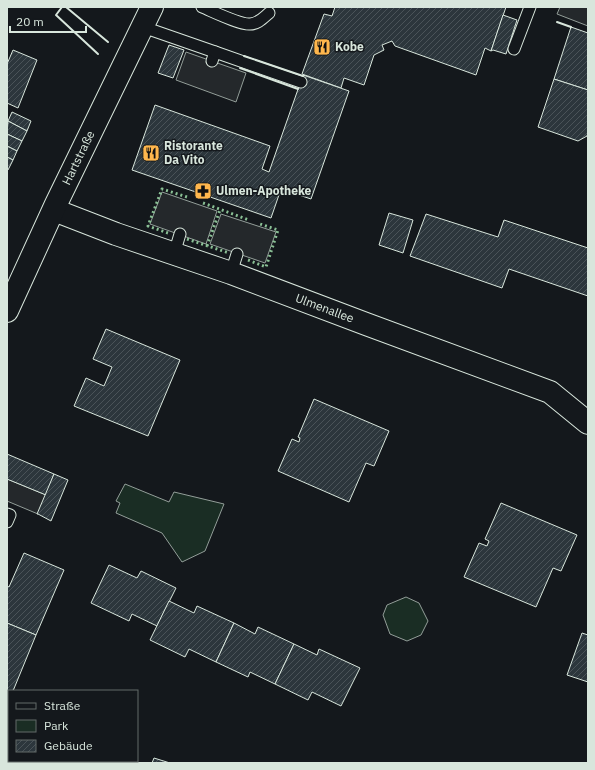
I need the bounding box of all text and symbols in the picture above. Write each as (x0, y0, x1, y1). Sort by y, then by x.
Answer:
scale bar (10, 8, 86, 34)
text: 20 m (16, 14, 44, 29)
restaurant icon: Kobe (312, 37, 332, 57)
place label: Kobe (335, 39, 364, 54)
street label: Hartstraße (58, 128, 98, 187)
place label: Ristorante Da Vito (164, 138, 223, 167)
restaurant icon: Ristorante Da Vito (141, 143, 161, 163)
pharmacy icon: Ulmen-Apotheke (193, 181, 213, 201)
place label: Ulmen-Apotheke (216, 183, 312, 198)
street label: Ulmenallee (293, 290, 357, 326)
legend (8, 690, 138, 762)
text: Straße (44, 698, 81, 713)
text: Park (44, 718, 69, 733)
text: Gebäude (44, 738, 93, 753)

